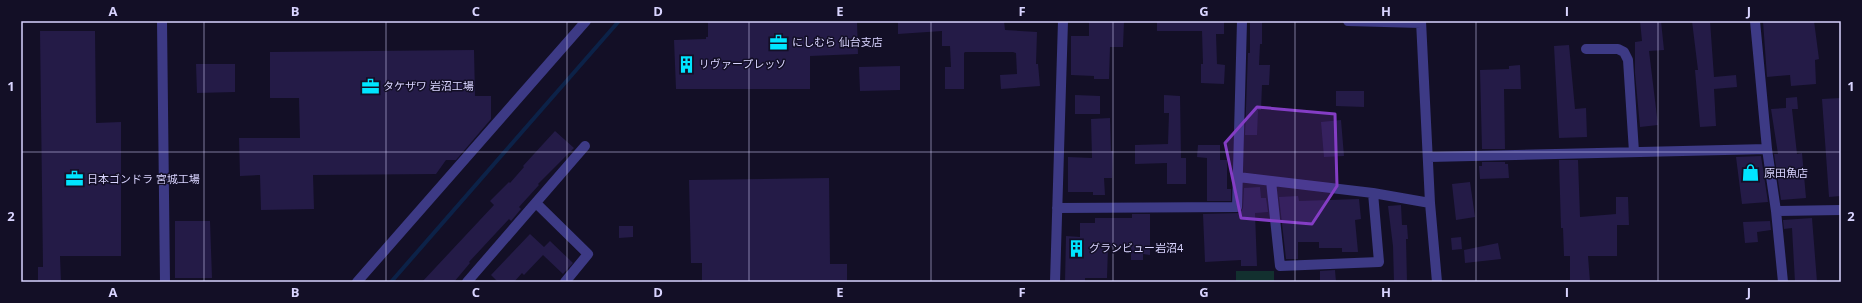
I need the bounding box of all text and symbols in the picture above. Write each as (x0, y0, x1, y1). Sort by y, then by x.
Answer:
text: A (109, 2, 118, 20)
text: B (291, 2, 300, 20)
text: C (472, 2, 480, 20)
text: D (653, 2, 663, 20)
text: E (836, 2, 844, 20)
text: F (1018, 2, 1026, 20)
text: G (1199, 2, 1209, 20)
text: H (1381, 2, 1391, 20)
text: I (1565, 2, 1569, 20)
text: J (1746, 2, 1751, 20)
office icon: にしむら 仙台支店 (769, 32, 789, 52)
place label: にしむら 仙台支店 (792, 34, 883, 49)
building icon: リヴァープレッソ (676, 54, 696, 74)
place label: リヴァープレッソ (699, 56, 786, 71)
office icon: タケザワ 岩沼工場 (360, 76, 380, 96)
text: 1 (7, 77, 15, 95)
text: 1 (1847, 77, 1855, 95)
place label: タケザワ 岩沼工場 (383, 78, 474, 93)
shop icon: 原田魚店 (1741, 163, 1761, 183)
place label: 原田魚店 (1764, 165, 1808, 180)
office icon: 日本ゴンドラ 宮城工場 (64, 169, 84, 189)
place label: 日本ゴンドラ 宮城工場 (87, 171, 200, 186)
text: 2 (7, 207, 15, 225)
text: 2 (1847, 207, 1855, 225)
building icon: グランビュー岩沼4 (1066, 238, 1086, 258)
place label: グランビュー岩沼4 (1089, 240, 1184, 255)
text: A (109, 283, 118, 301)
text: B (291, 283, 300, 301)
text: C (472, 283, 480, 301)
text: D (653, 283, 663, 301)
text: E (836, 283, 844, 301)
text: F (1018, 283, 1026, 301)
text: G (1199, 283, 1209, 301)
text: H (1381, 283, 1391, 301)
text: I (1565, 283, 1569, 301)
text: J (1746, 283, 1751, 301)

